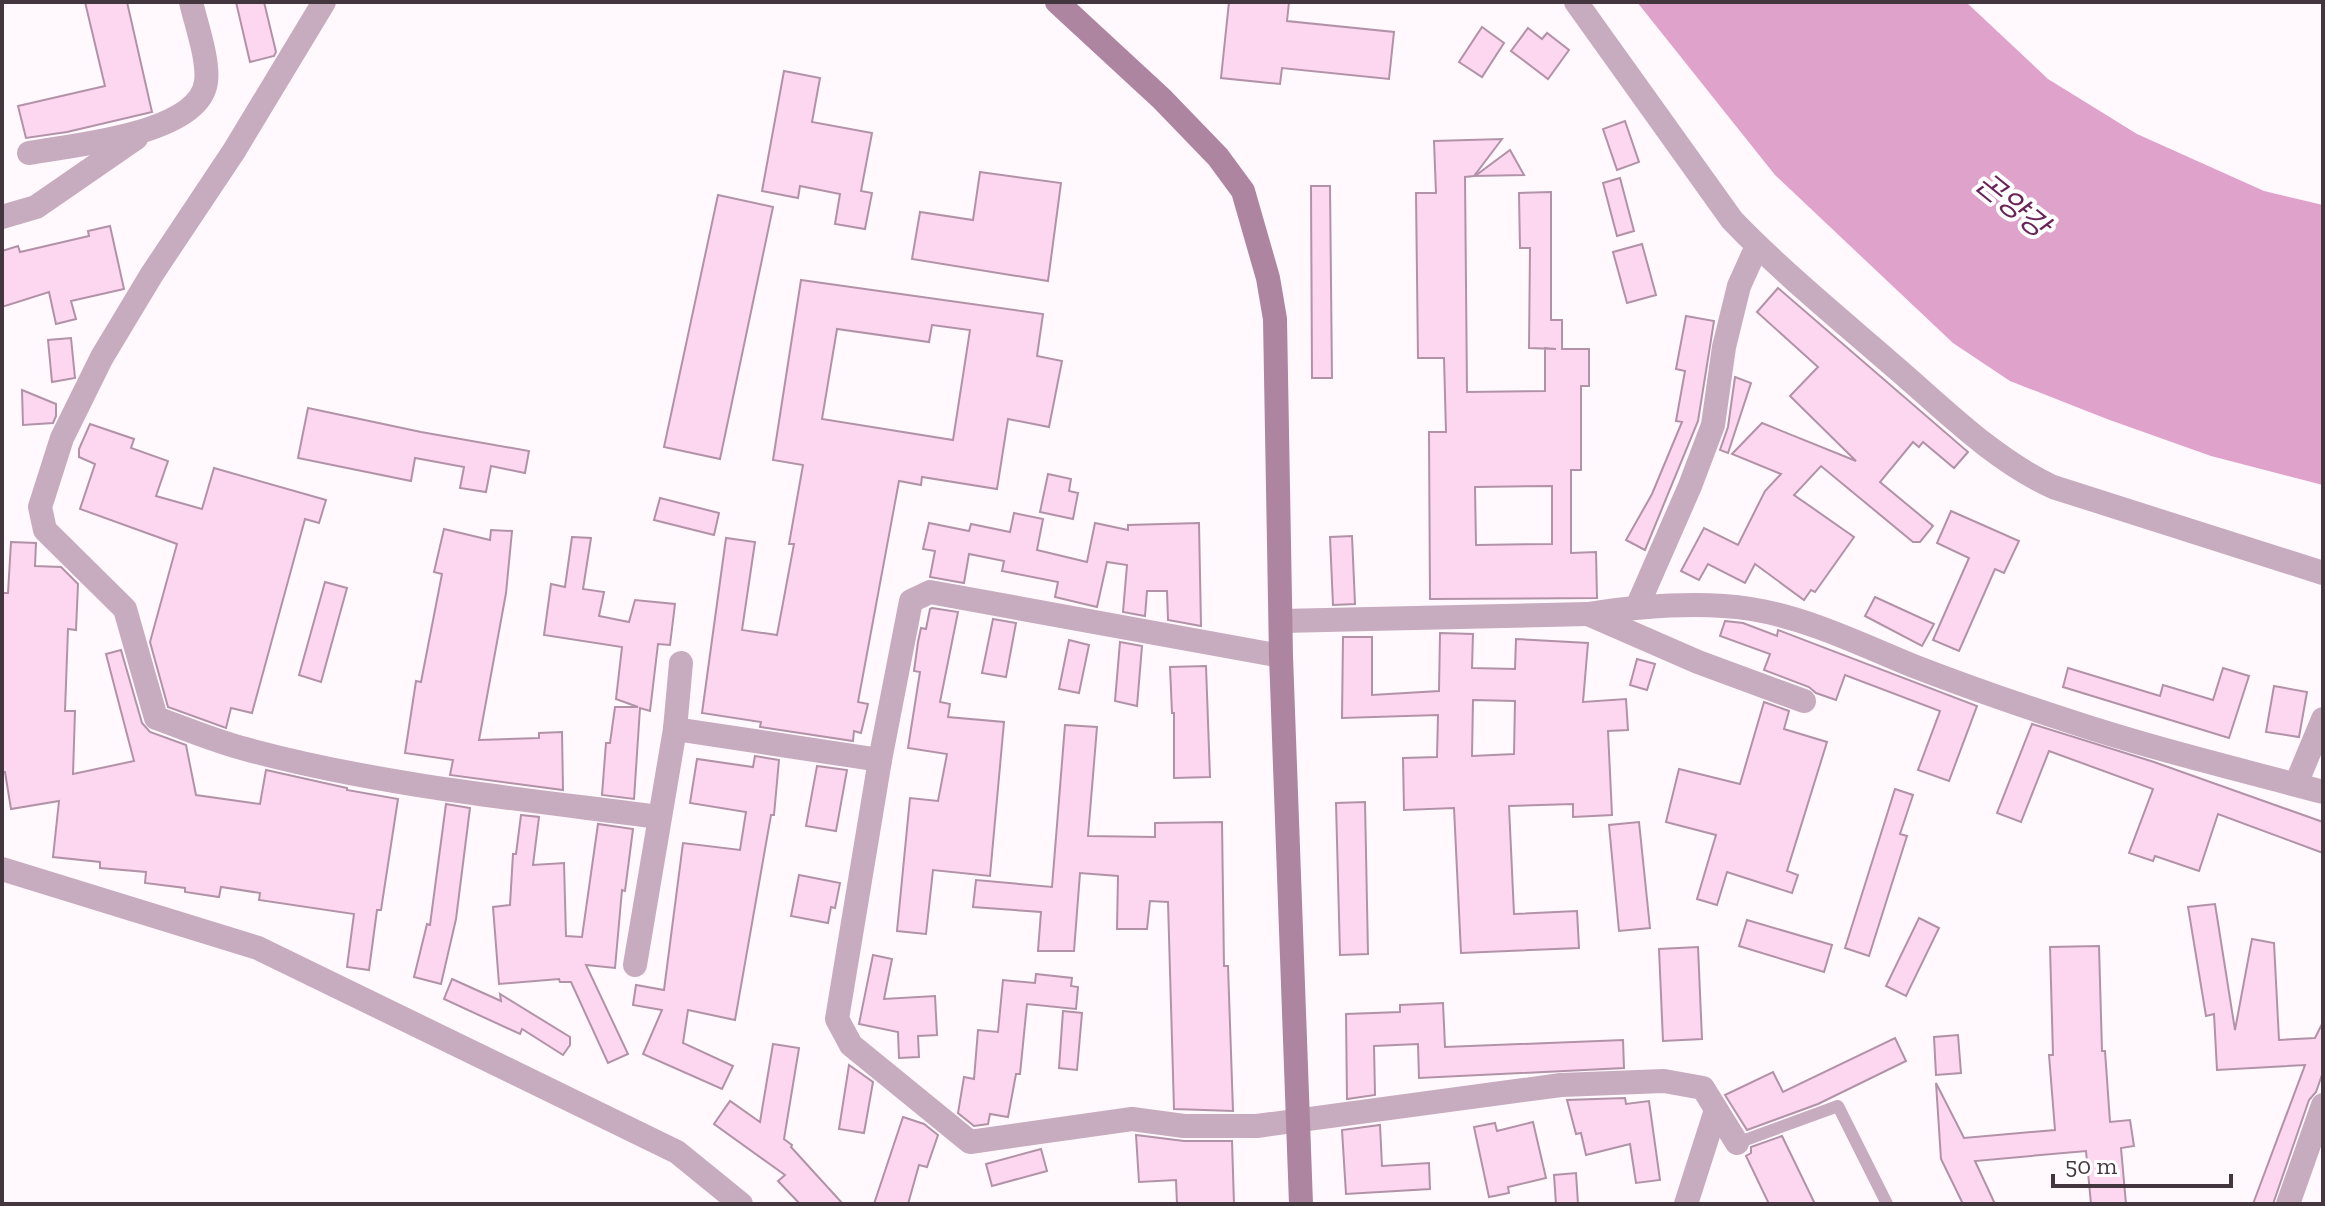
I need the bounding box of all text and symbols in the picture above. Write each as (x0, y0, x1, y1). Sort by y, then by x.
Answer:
water label: 곤양강 (1968, 165, 2058, 247)
scale bar (2053, 1138, 2231, 1188)
text: 50 m (2065, 1151, 2118, 1180)

